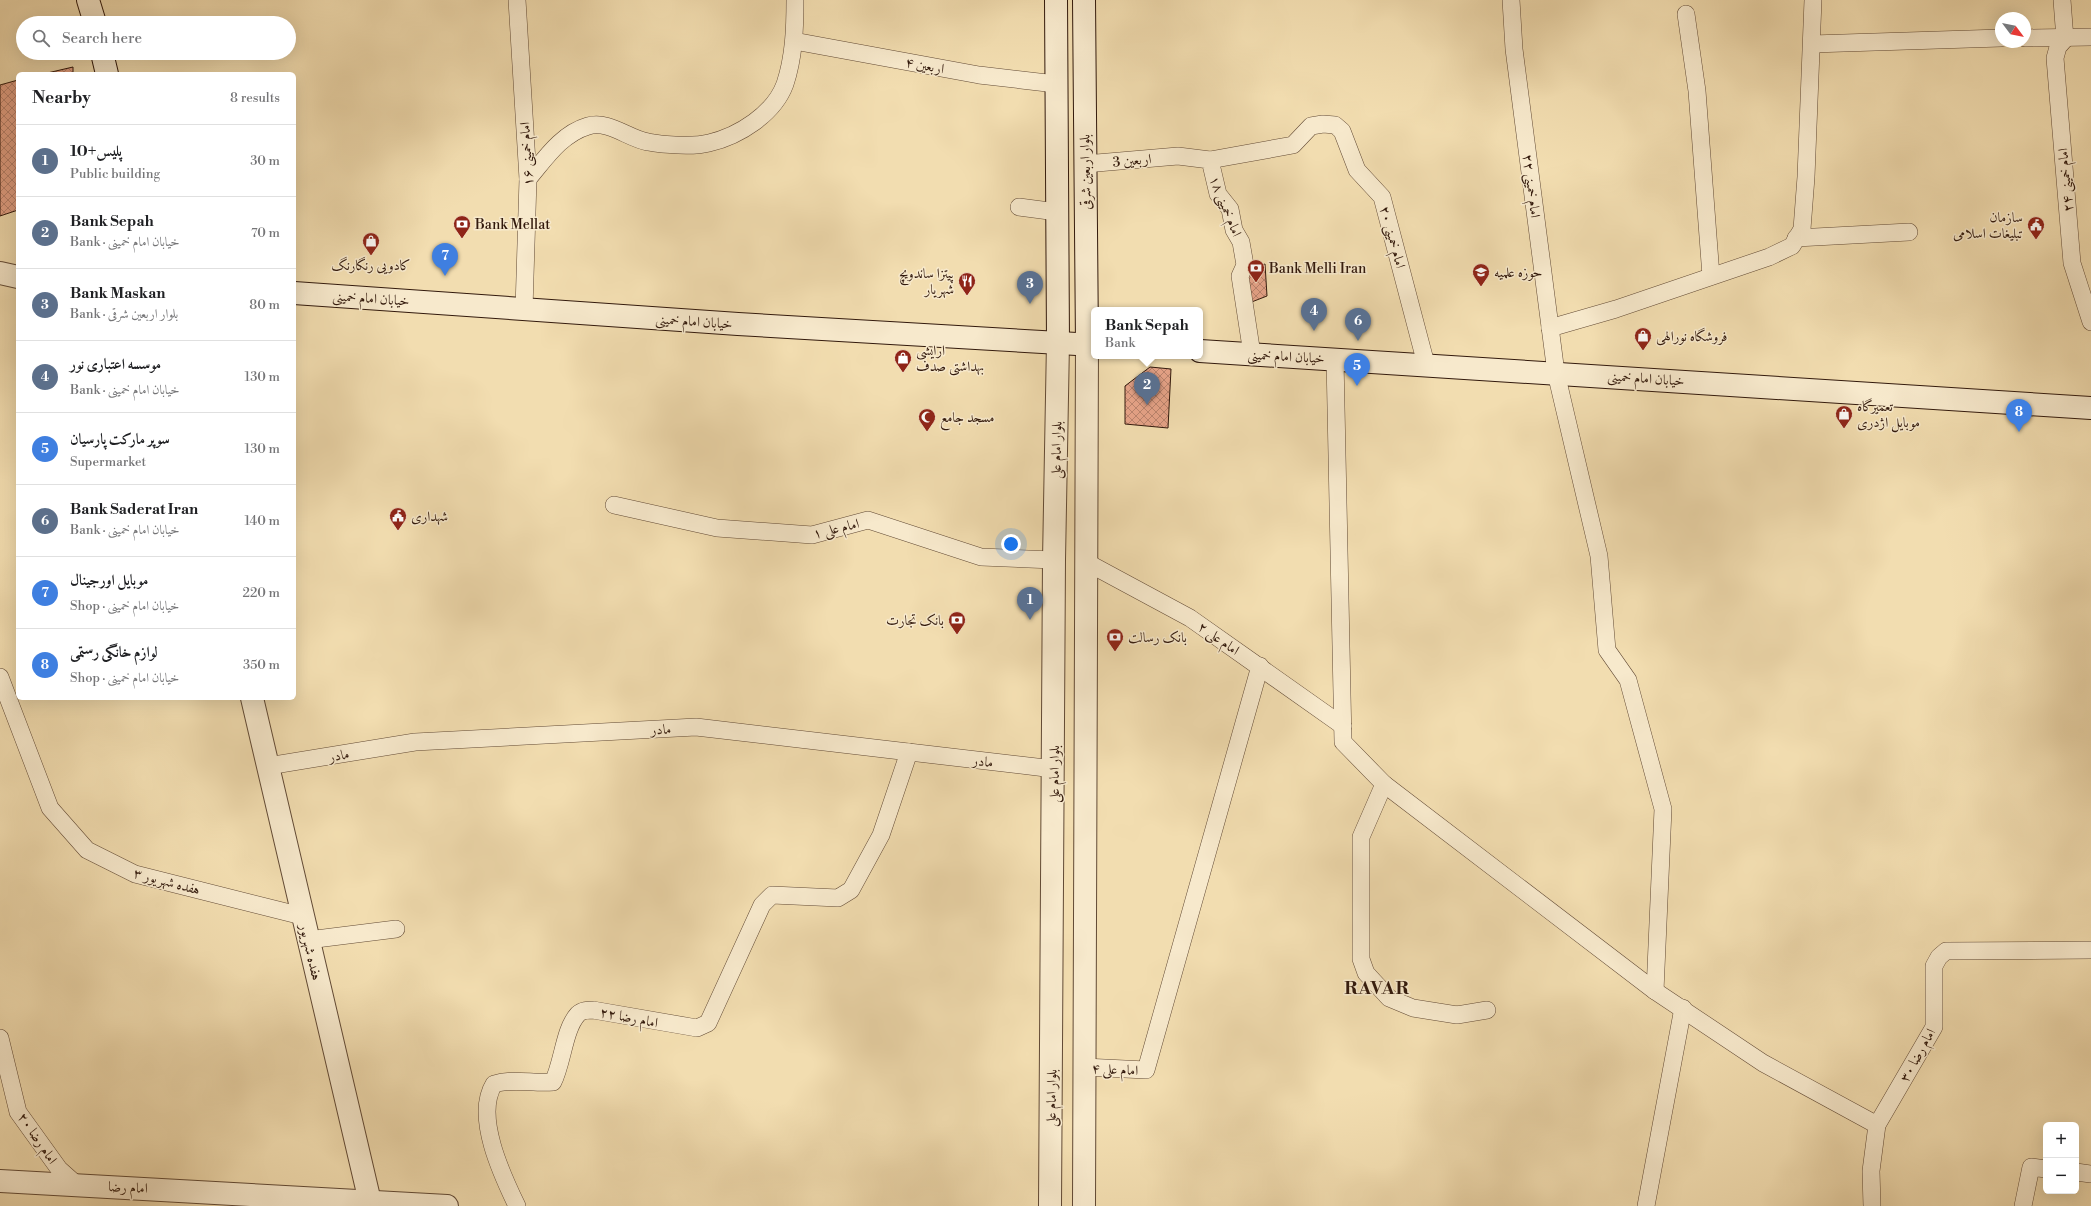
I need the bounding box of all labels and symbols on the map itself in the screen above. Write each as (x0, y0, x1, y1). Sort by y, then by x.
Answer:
north arrow (1995, 12, 2031, 48)
street label: اربعین ۴ (904, 53, 946, 79)
street label: امام خمینی ۱۶ (516, 121, 541, 186)
street label: بلوار اربعین شرقی (1076, 134, 1096, 210)
street label: امام خمینی ۲۴ (2054, 147, 2081, 213)
street label: اربعین 3 (1112, 150, 1152, 172)
street label: امام خمینی ۲۲ (1515, 153, 1544, 219)
street label: امام خمینی ۱۸ (1202, 173, 1245, 241)
street label: امام خمینی ۲۰ (1372, 204, 1409, 271)
place label: سازمان تبلیغات اسلامی (1953, 209, 2023, 243)
bank icon: Bank Mellat (452, 214, 472, 239)
public building icon: سازمان تبلیغات اسلامی (2026, 215, 2046, 240)
place label: Bank Mellat (474, 216, 550, 234)
shop icon: کادویی رنگارنگ (361, 231, 381, 256)
pin: 7 (432, 243, 458, 276)
place label: کادویی رنگارنگ (331, 256, 411, 275)
bank icon: Bank Melli Iran (1246, 258, 1266, 283)
place label: Bank Melli Iran (1268, 260, 1367, 278)
school or university icon: حوزه علمیه (1471, 262, 1491, 287)
place label: حوزه علمیه (1494, 264, 1542, 282)
place label: پیتزا ساندویچ شهریار (899, 265, 954, 299)
restaurant icon: پیتزا ساندویچ شهریار (957, 271, 977, 296)
pin: 3 (1017, 271, 1043, 304)
street label: خیابان امام خمینی (332, 287, 410, 314)
pin: 4 (1301, 298, 1327, 331)
pin: 6 (1345, 308, 1371, 341)
street label: خیابان امام خمینی (655, 310, 733, 337)
shop icon: فروشگاه نورالهی (1633, 326, 1653, 351)
place label: فروشگاه نورالهی (1656, 327, 1727, 346)
place label: ارایشی بهداشتی صدف (916, 342, 984, 376)
street label: خیابان امام خمینی (1247, 346, 1325, 371)
shop icon: ارایشی بهداشتی صدف (893, 348, 913, 373)
pin: 5 (1344, 353, 1370, 386)
street label: خیابان امام خمینی (1607, 367, 1685, 394)
pin: 2 (1134, 372, 1160, 405)
place label: تعمیرگاه موبایل اژدری (1857, 398, 1920, 433)
pin: 8 (2006, 399, 2032, 432)
shop icon: تعمیرگاه موبایل اژدری (1834, 404, 1854, 429)
mosque icon: مسجد جامع (917, 407, 937, 432)
place label: مسجد جامع (940, 409, 994, 431)
street label: بلوار امام علی (1047, 421, 1070, 479)
public building icon: شهداری (388, 506, 408, 531)
place label: شهداری (411, 508, 448, 526)
street label: امام علی ۱ (811, 515, 862, 546)
your location (1001, 534, 1021, 554)
pin: 1 (1017, 587, 1043, 620)
bank icon: بانک تجارت (947, 610, 967, 635)
place label: بانک تجارت (886, 612, 944, 630)
street label: امام علی ۲ (1192, 618, 1243, 662)
bank icon: بانک رسالت (1105, 627, 1125, 652)
place label: بانک رسالت (1128, 629, 1187, 647)
street label: مادر (648, 720, 672, 740)
street label: مادر (326, 745, 351, 767)
street label: بلوار امام علی (1046, 745, 1067, 803)
street label: مادر (970, 752, 994, 772)
street label: هفده شهریور ۳ (131, 864, 202, 899)
street label: هفده شهریور (294, 920, 325, 982)
district label: RAVAR (1344, 977, 1410, 1000)
street label: امام رضا ۲۲ (598, 1004, 659, 1035)
street label: امام رضا ۳۰ (1896, 1025, 1943, 1087)
street label: امام علی ۴ (1091, 1060, 1139, 1083)
street label: بلوار امام علی (1042, 1069, 1065, 1127)
street label: امام رضا ۲۰ (11, 1109, 61, 1170)
street label: امام رضا (108, 1178, 148, 1201)

